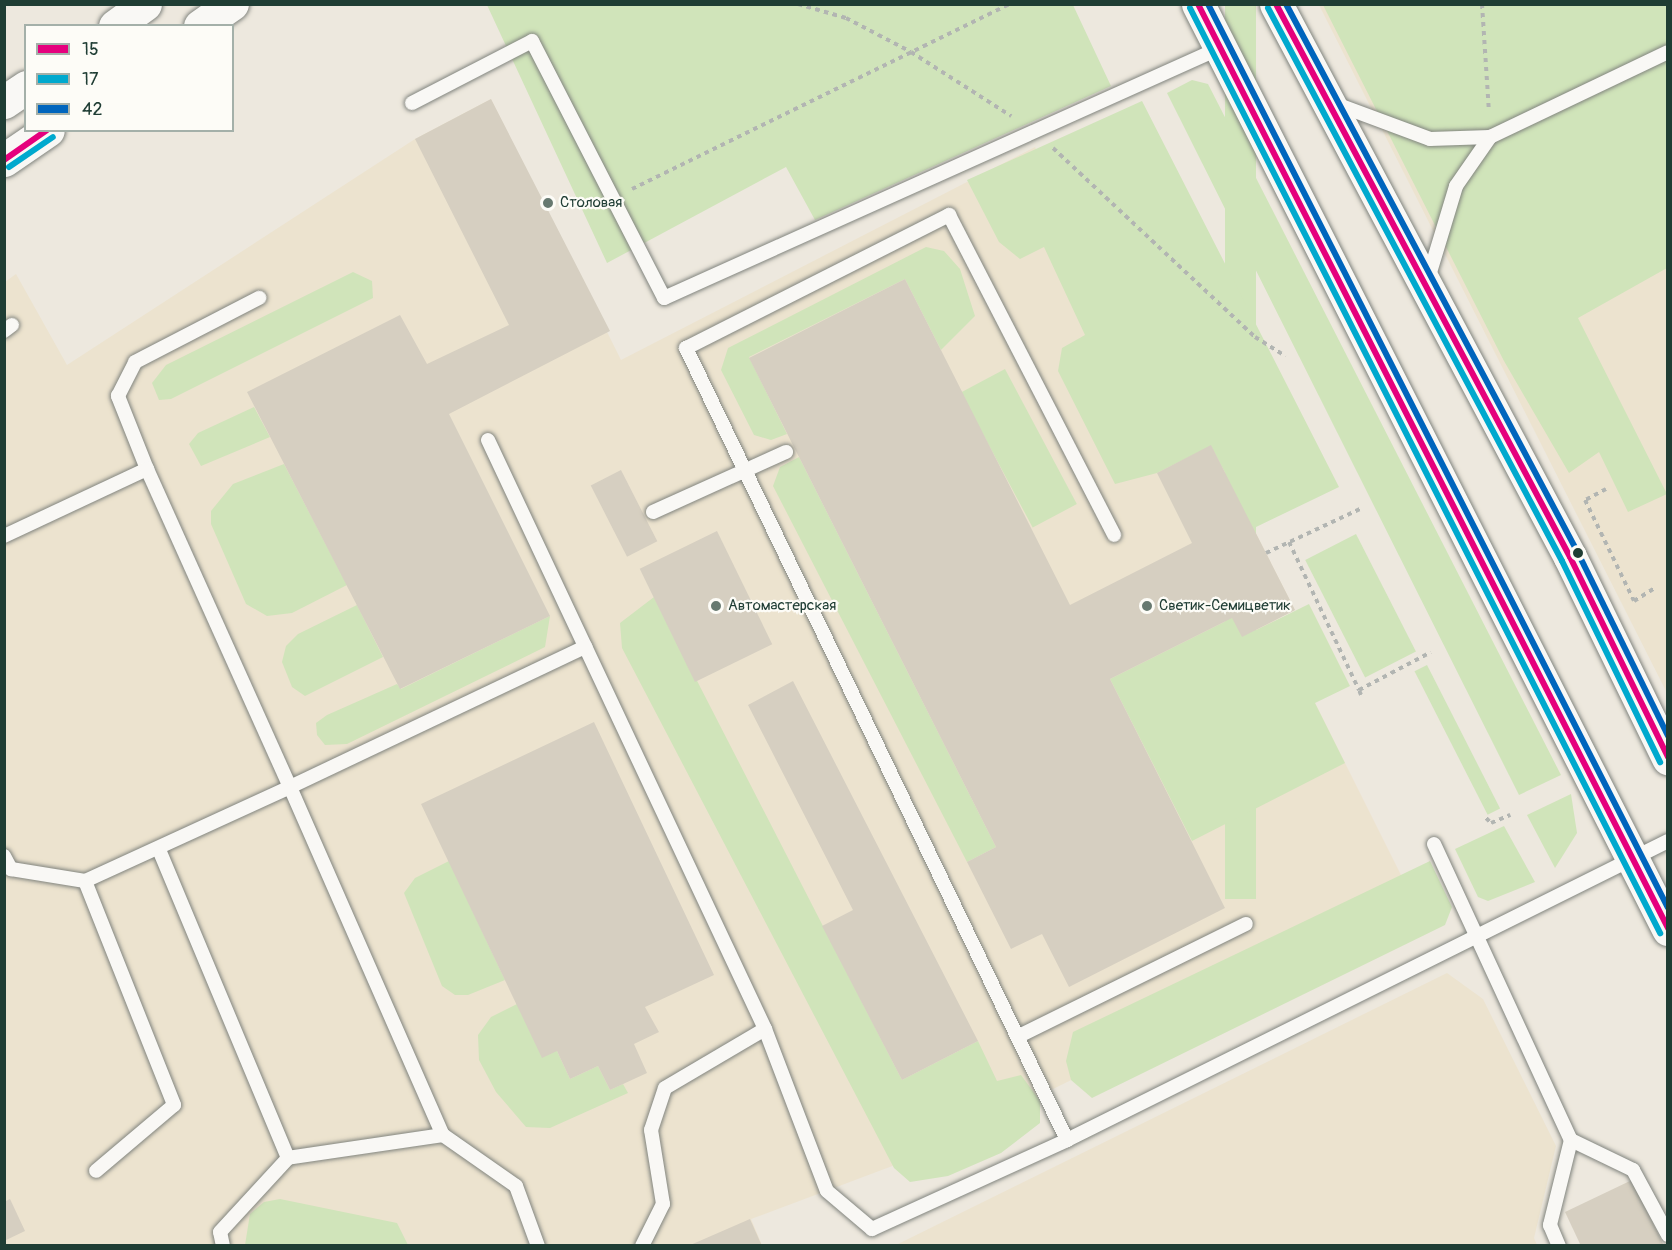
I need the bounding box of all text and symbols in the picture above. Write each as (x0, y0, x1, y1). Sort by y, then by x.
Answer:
legend (24, 24, 234, 132)
text: 15 (82, 38, 99, 61)
text: 17 (82, 68, 99, 91)
text: 42 (82, 98, 103, 121)
place label: Столовая (560, 194, 622, 212)
marker: Столовая (541, 196, 555, 210)
unlabelled marker (1572, 547, 1584, 559)
place label: Автомастерская (728, 597, 836, 615)
place label: Светик-Семицветик (1159, 597, 1291, 615)
marker: Автомастерская (709, 599, 723, 613)
marker: Светик-Семицветик (1140, 599, 1154, 613)

